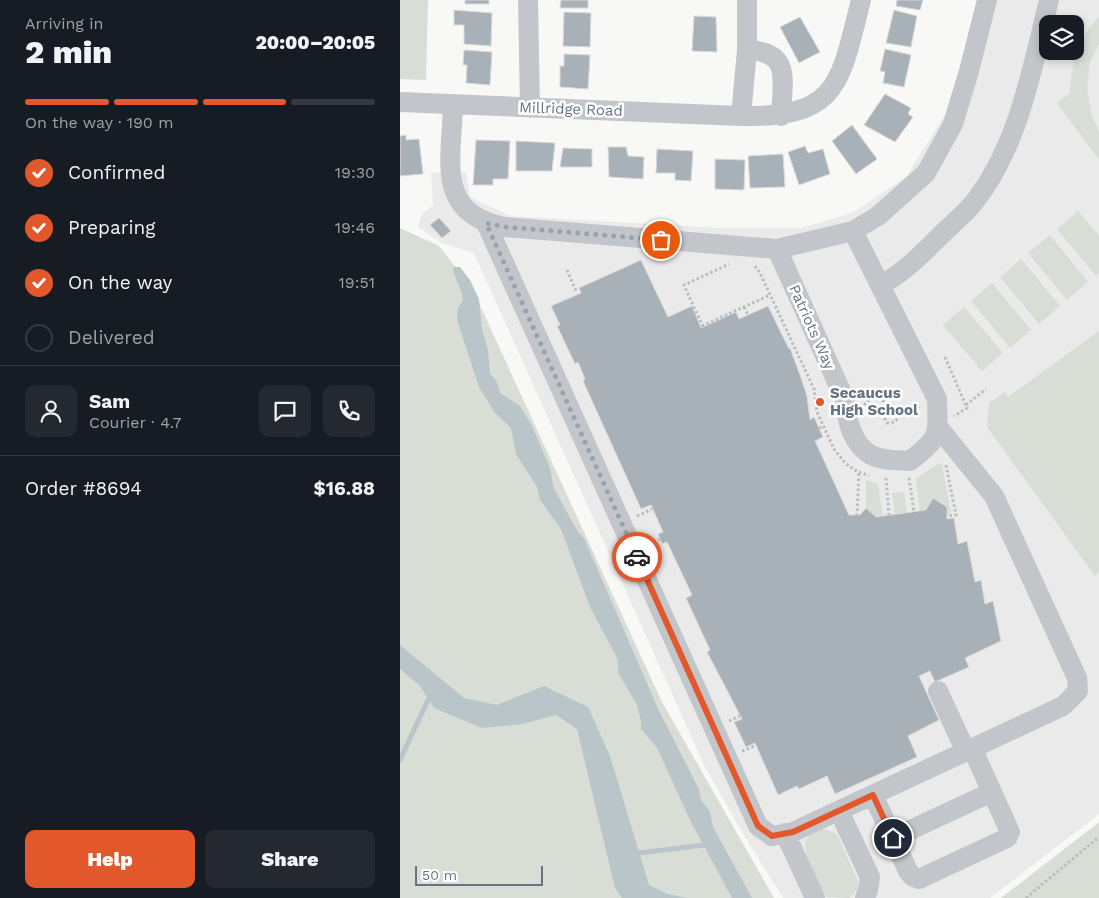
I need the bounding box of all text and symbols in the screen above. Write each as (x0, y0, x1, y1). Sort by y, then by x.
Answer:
text: Arriving in (25, 14, 103, 33)
map controls (1039, 15, 1084, 60)
button: layers (1039, 15, 1084, 60)
text: 20:00–20:05 (255, 31, 375, 54)
text: 2 min (25, 33, 112, 71)
street label: Millridge Road (519, 98, 623, 120)
text: On the way · 190 m (25, 113, 174, 132)
icon: check (25, 159, 53, 187)
text: Confirmed (68, 161, 165, 184)
text: 19:30 (335, 163, 375, 182)
icon: check (25, 214, 53, 242)
text: Preparing (68, 216, 155, 239)
text: 19:46 (335, 218, 375, 237)
pin (640, 219, 682, 261)
icon: bag (647, 226, 675, 254)
icon: check (25, 269, 53, 297)
text: On the way (68, 271, 172, 294)
text: 19:51 (339, 273, 375, 292)
street label: Patriots Way (785, 282, 839, 373)
text: Delivered (68, 326, 155, 349)
place label: Secaucus High School (830, 384, 918, 419)
button: person (25, 385, 77, 437)
button: chat (259, 385, 311, 437)
button: phone (323, 385, 375, 437)
text: Sam (89, 390, 130, 413)
marker: Secaucus High School (814, 396, 826, 408)
text: Courier · 4.7 (89, 413, 182, 432)
text: Order #8694 (25, 477, 142, 500)
text: $16.88 (314, 477, 375, 500)
courier (612, 532, 662, 582)
icon: car (623, 543, 651, 571)
pin (872, 817, 914, 859)
icon: home (879, 824, 907, 852)
button: Help (25, 830, 195, 888)
button: Share (205, 830, 375, 888)
scale bar (415, 863, 542, 886)
text: 50 m (422, 867, 457, 883)

